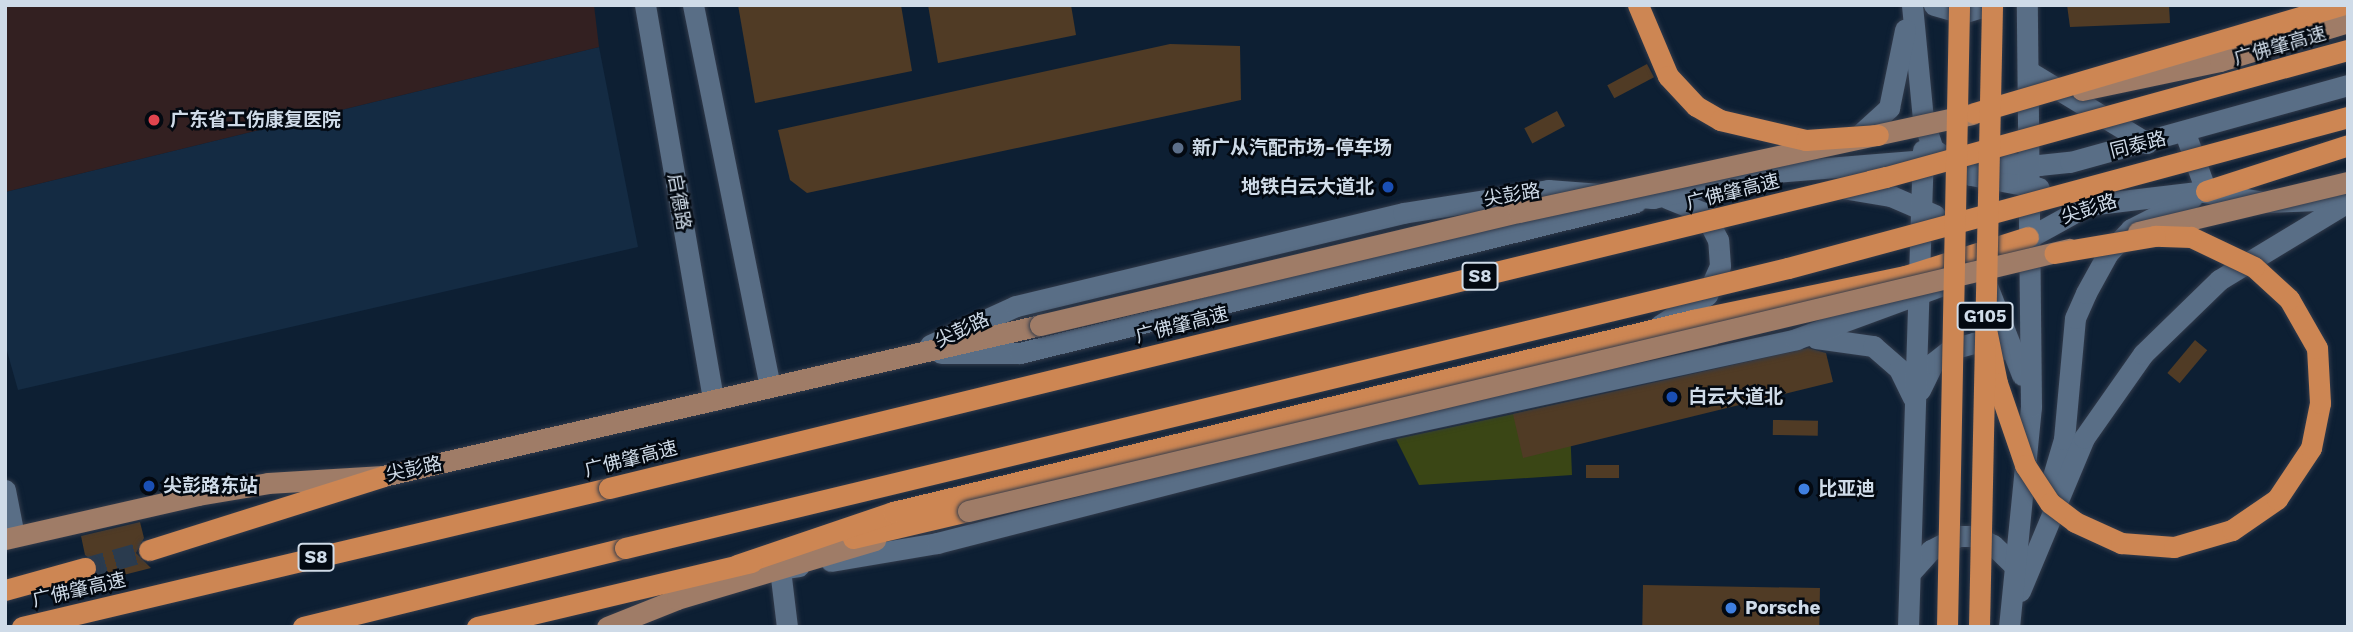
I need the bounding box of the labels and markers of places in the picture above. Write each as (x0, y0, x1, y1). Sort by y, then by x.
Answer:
place label: 广东省工伤康复医院 (170, 109, 341, 131)
marker: 广东省工伤康复医院 (144, 110, 164, 130)
place label: 新广从汽配市场-停车场 (1192, 137, 1392, 159)
marker: 新广从汽配市场-停车场 (1170, 140, 1186, 156)
place label: 地铁白云大道北 (1241, 176, 1374, 198)
marker: 地铁白云大道北 (1380, 179, 1396, 195)
place label: 白云大道北 (1688, 386, 1783, 408)
marker: 白云大道北 (1662, 387, 1682, 407)
place label: 尖彭路东站 (163, 475, 258, 497)
marker: 尖彭路东站 (141, 478, 157, 494)
place label: 比亚迪 (1818, 478, 1875, 500)
marker: 比亚迪 (1796, 481, 1812, 497)
place label: Porsche (1745, 597, 1820, 619)
marker: Porsche (1723, 600, 1739, 616)

